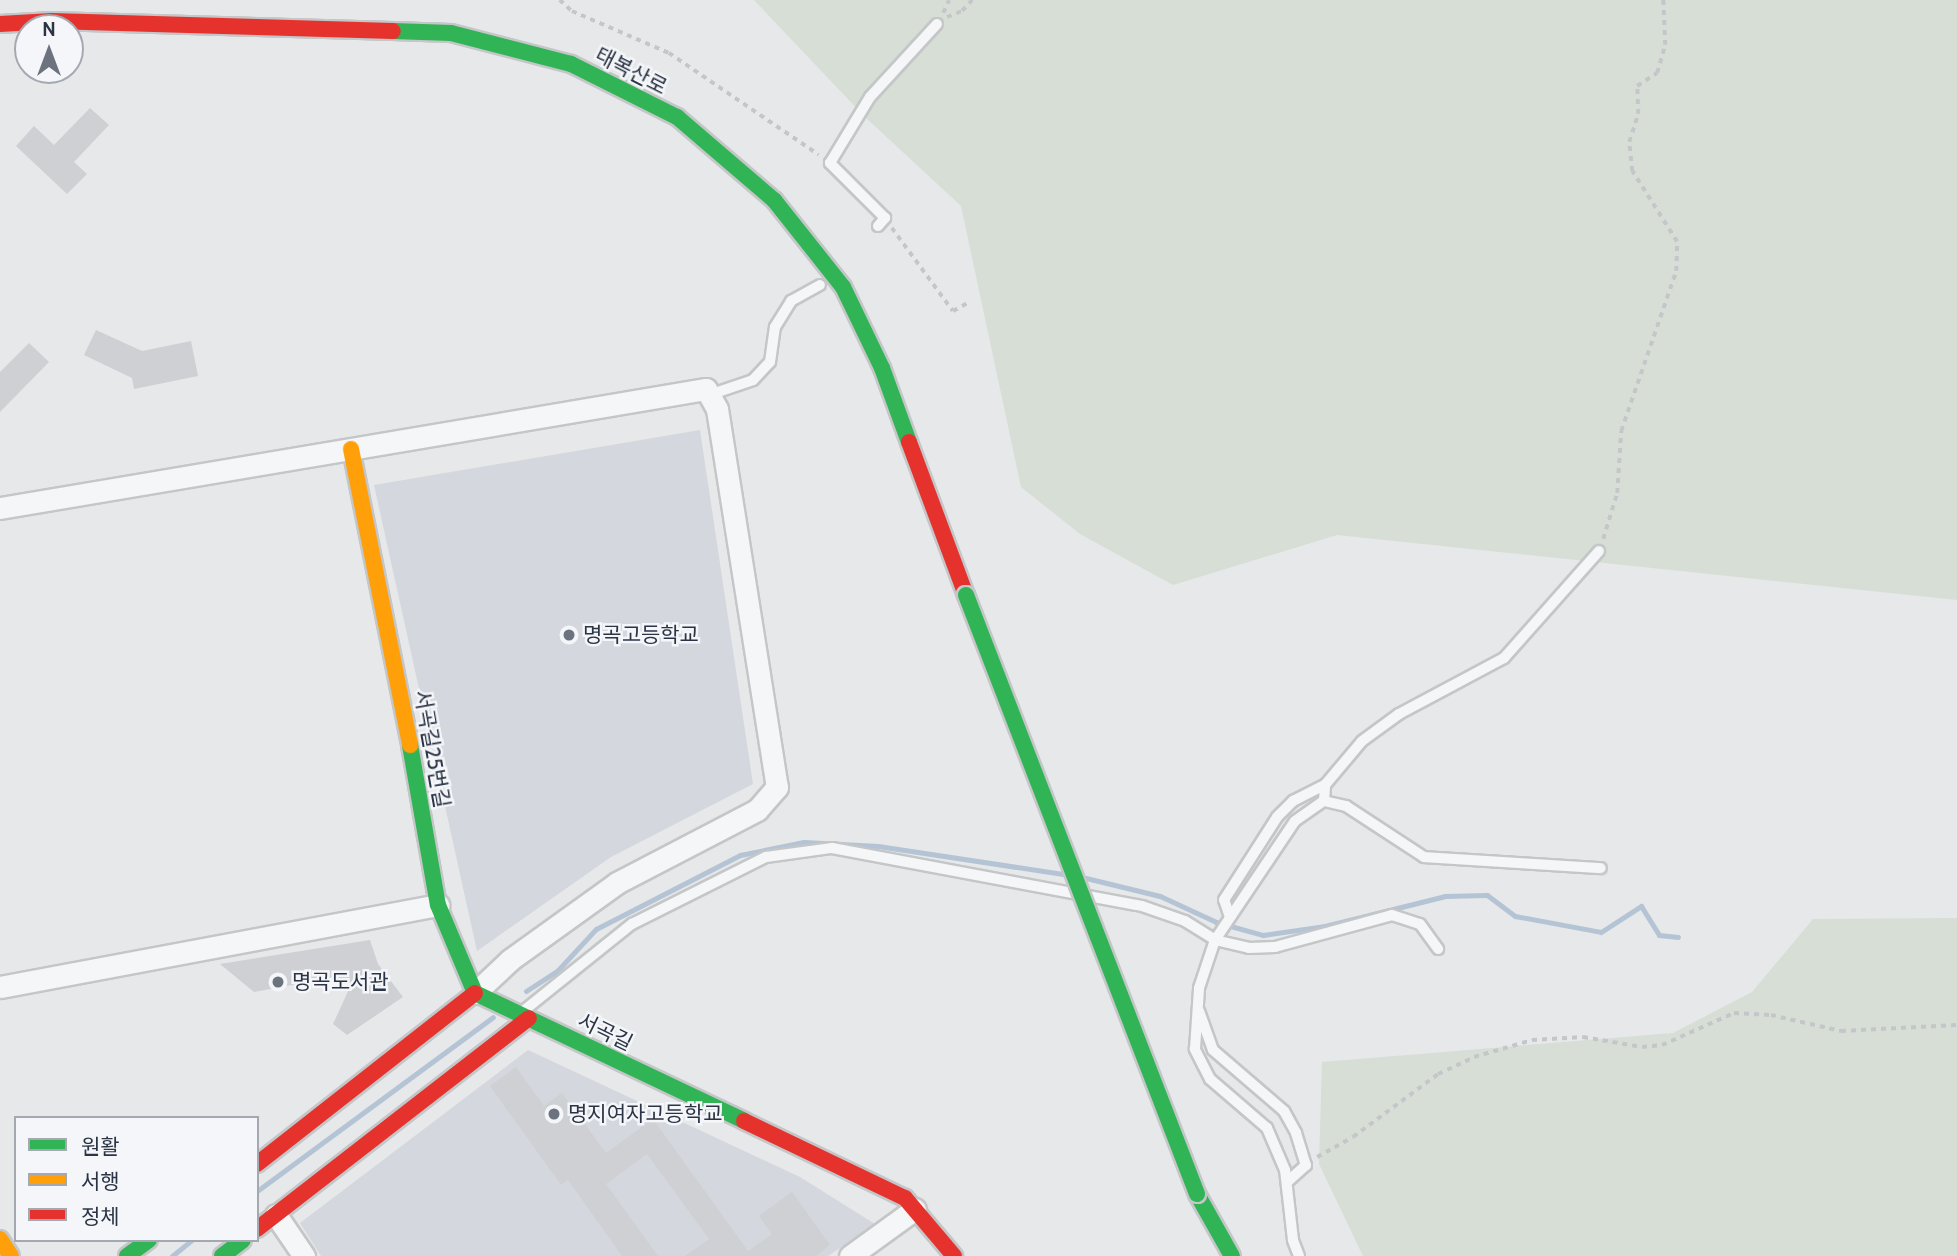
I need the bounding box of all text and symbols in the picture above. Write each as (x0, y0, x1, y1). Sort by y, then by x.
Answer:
north arrow (14, 14, 84, 84)
text: N (42, 18, 56, 41)
street label: 태복산로 (591, 42, 671, 100)
place label: 명곡고등학교 (583, 622, 699, 648)
marker: 명곡고등학교 (561, 627, 577, 643)
street label: 서곡길25번길 (409, 688, 455, 810)
place label: 명곡도서관 (292, 969, 389, 995)
marker: 명곡도서관 (270, 974, 286, 990)
street label: 서곡길 (573, 1008, 637, 1056)
place label: 명지여자고등학교 (568, 1101, 723, 1127)
marker: 명지여자고등학교 (546, 1106, 562, 1122)
legend (14, 1116, 259, 1242)
text: 원활 (81, 1134, 120, 1159)
text: 서행 (81, 1169, 120, 1194)
text: 정체 (81, 1204, 120, 1229)

